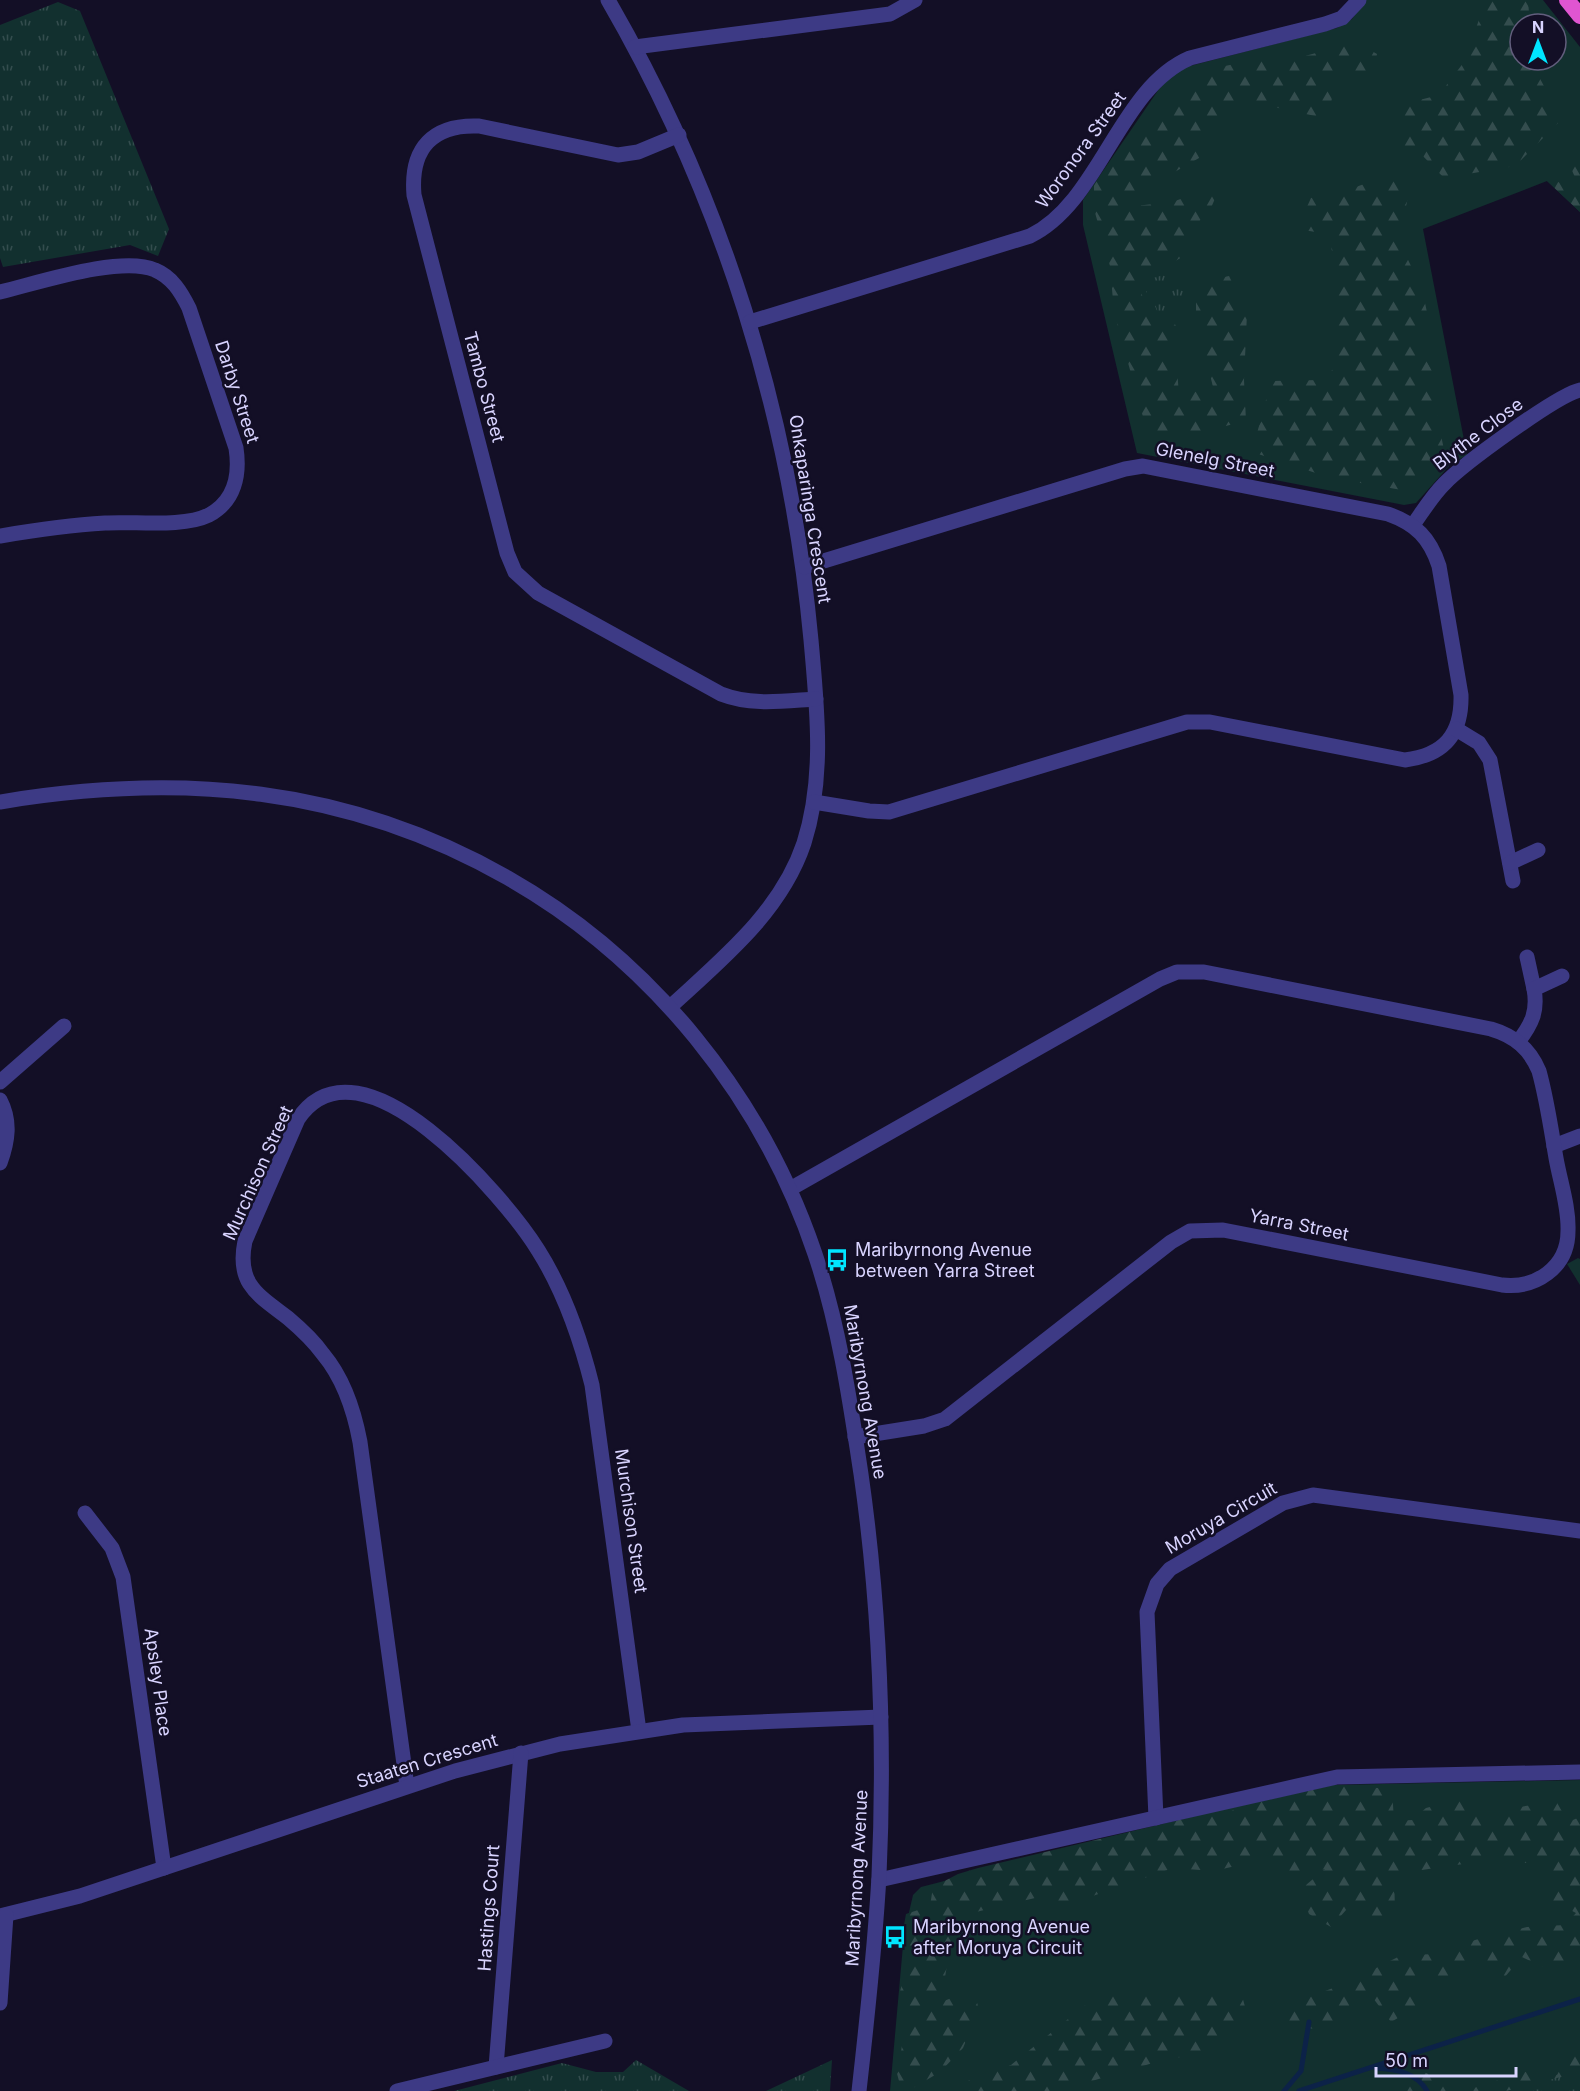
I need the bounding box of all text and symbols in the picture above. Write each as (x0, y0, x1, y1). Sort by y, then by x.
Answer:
north arrow (1508, 12, 1568, 72)
text: N (1532, 17, 1544, 37)
street label: Woronora Street (1031, 87, 1130, 212)
street label: Tambo Street (460, 329, 509, 445)
street label: Darby Street (211, 338, 264, 446)
street label: Blythe Close (1429, 393, 1527, 474)
street label: Onkaparinga Crescent (785, 413, 836, 605)
street label: Glenelg Street (1154, 438, 1276, 481)
street label: Murchison Street (218, 1102, 297, 1244)
street label: Yarra Street (1248, 1205, 1351, 1244)
place label: Maribyrnong Avenue between Yarra Street (855, 1239, 1035, 1281)
bus stop icon: Maribyrnong Avenue between Yarra Street (824, 1247, 850, 1273)
street label: Maribyrnong Avenue (840, 1303, 891, 1481)
street label: Murchison Street (611, 1447, 652, 1595)
street label: Moruya Circuit (1161, 1477, 1280, 1558)
street label: Apsley Place (140, 1626, 177, 1738)
street label: Staaten Crescent (354, 1729, 500, 1792)
street label: Maribyrnong Avenue (841, 1789, 872, 1967)
street label: Hastings Court (474, 1844, 503, 1972)
place label: Maribyrnong Avenue after Moruya Circuit (913, 1916, 1090, 1958)
bus stop icon: Maribyrnong Avenue after Moruya Circuit (882, 1924, 908, 1950)
scale bar (1376, 2040, 1516, 2078)
text: 50 m (1385, 2050, 1428, 2071)

